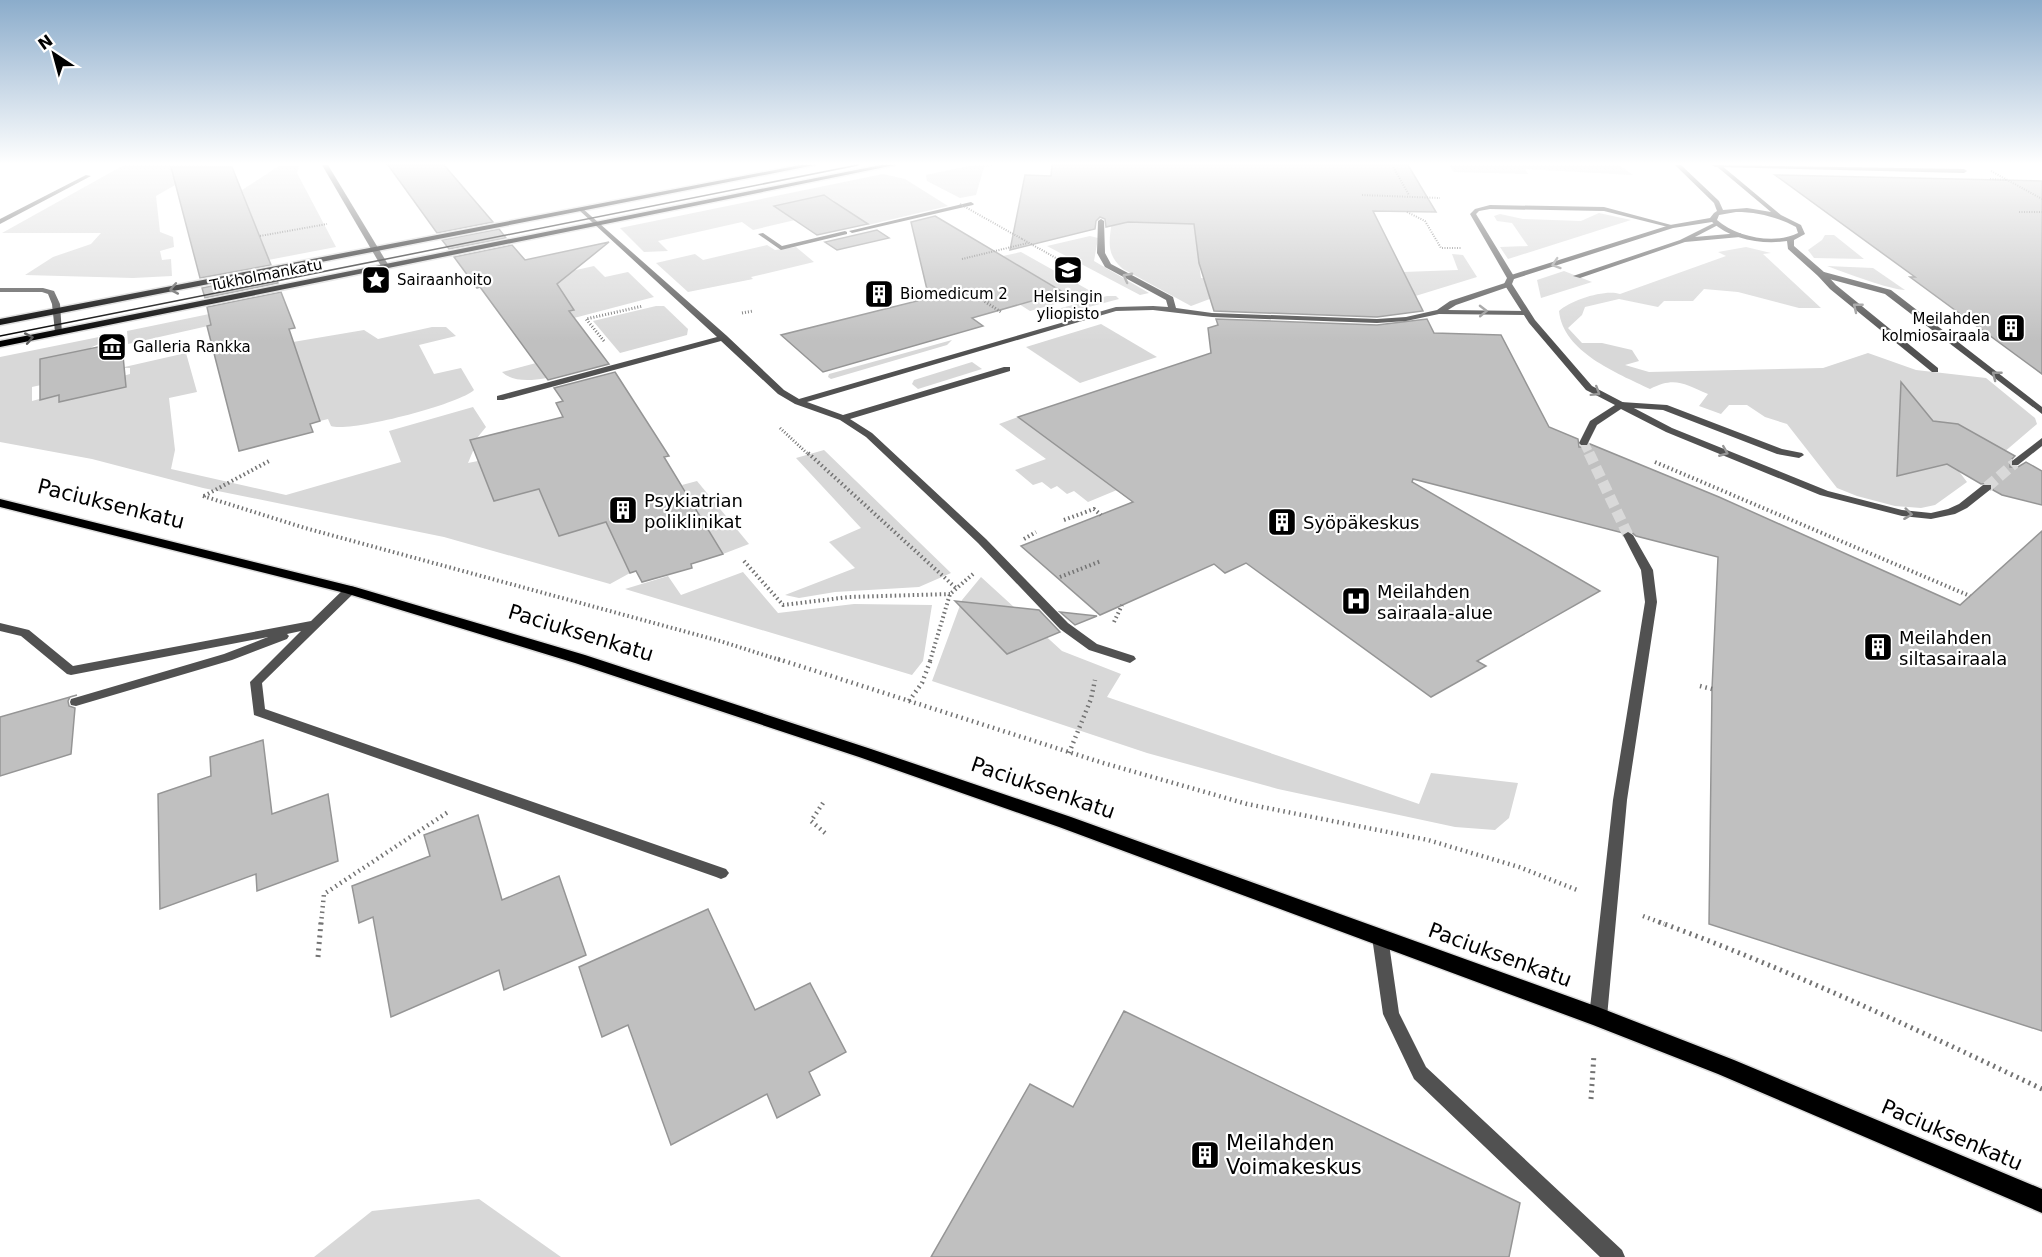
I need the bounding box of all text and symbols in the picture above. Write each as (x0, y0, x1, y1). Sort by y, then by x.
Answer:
north arrow (24, 24, 84, 84)
text: N (34, 31, 56, 54)
school or university icon: Helsingin yliopisto (1052, 254, 1084, 286)
street label: Tukholmankatu (207, 255, 324, 295)
one-way arrow (1551, 256, 1562, 269)
place icon: Sairaanhoito (360, 264, 392, 296)
place label: Sairaanhoito (397, 271, 492, 289)
one-way arrow (1123, 273, 1133, 284)
building icon: Biomedicum 2 (863, 278, 895, 310)
one-way arrow (169, 282, 179, 295)
place label: Biomedicum 2 (900, 285, 1008, 303)
place label: Helsingin yliopisto (1033, 288, 1103, 323)
one-way arrow (1853, 303, 1864, 314)
one-way arrow (1478, 305, 1487, 317)
place label: Meilahden kolmiosairaala (1881, 310, 1990, 345)
building icon: Meilahden kolmiosairaala (1995, 312, 2027, 344)
museum icon: Galleria Rankka (96, 331, 128, 363)
one-way arrow (24, 332, 34, 345)
place label: Galleria Rankka (133, 338, 251, 356)
one-way arrow (1991, 372, 2002, 383)
one-way arrow (1590, 385, 1601, 396)
one-way arrow (1718, 445, 1728, 458)
street label: Paciuksenkatu (35, 474, 187, 534)
place label: Psykiatrian poliklinikat (644, 490, 743, 532)
building icon: Psykiatrian poliklinikat (607, 494, 639, 526)
building icon: Syöpäkeskus (1266, 506, 1298, 538)
one-way arrow (1903, 507, 1913, 519)
place label: Syöpäkeskus (1303, 512, 1419, 533)
place label: Meilahden sairaala-alue (1377, 581, 1493, 623)
hospital icon: Meilahden sairaala-alue (1340, 585, 1372, 617)
street label: Paciuksenkatu (505, 599, 657, 667)
place label: Meilahden siltasairaala (1899, 627, 2007, 669)
building icon: Meilahden siltasairaala (1862, 631, 1894, 663)
street label: Paciuksenkatu (968, 752, 1118, 824)
street label: Paciuksenkatu (1425, 918, 1575, 992)
street label: Paciuksenkatu (1878, 1094, 2026, 1176)
place label: Meilahden Voimakeskus (1226, 1131, 1362, 1179)
building icon: Meilahden Voimakeskus (1189, 1139, 1221, 1171)

